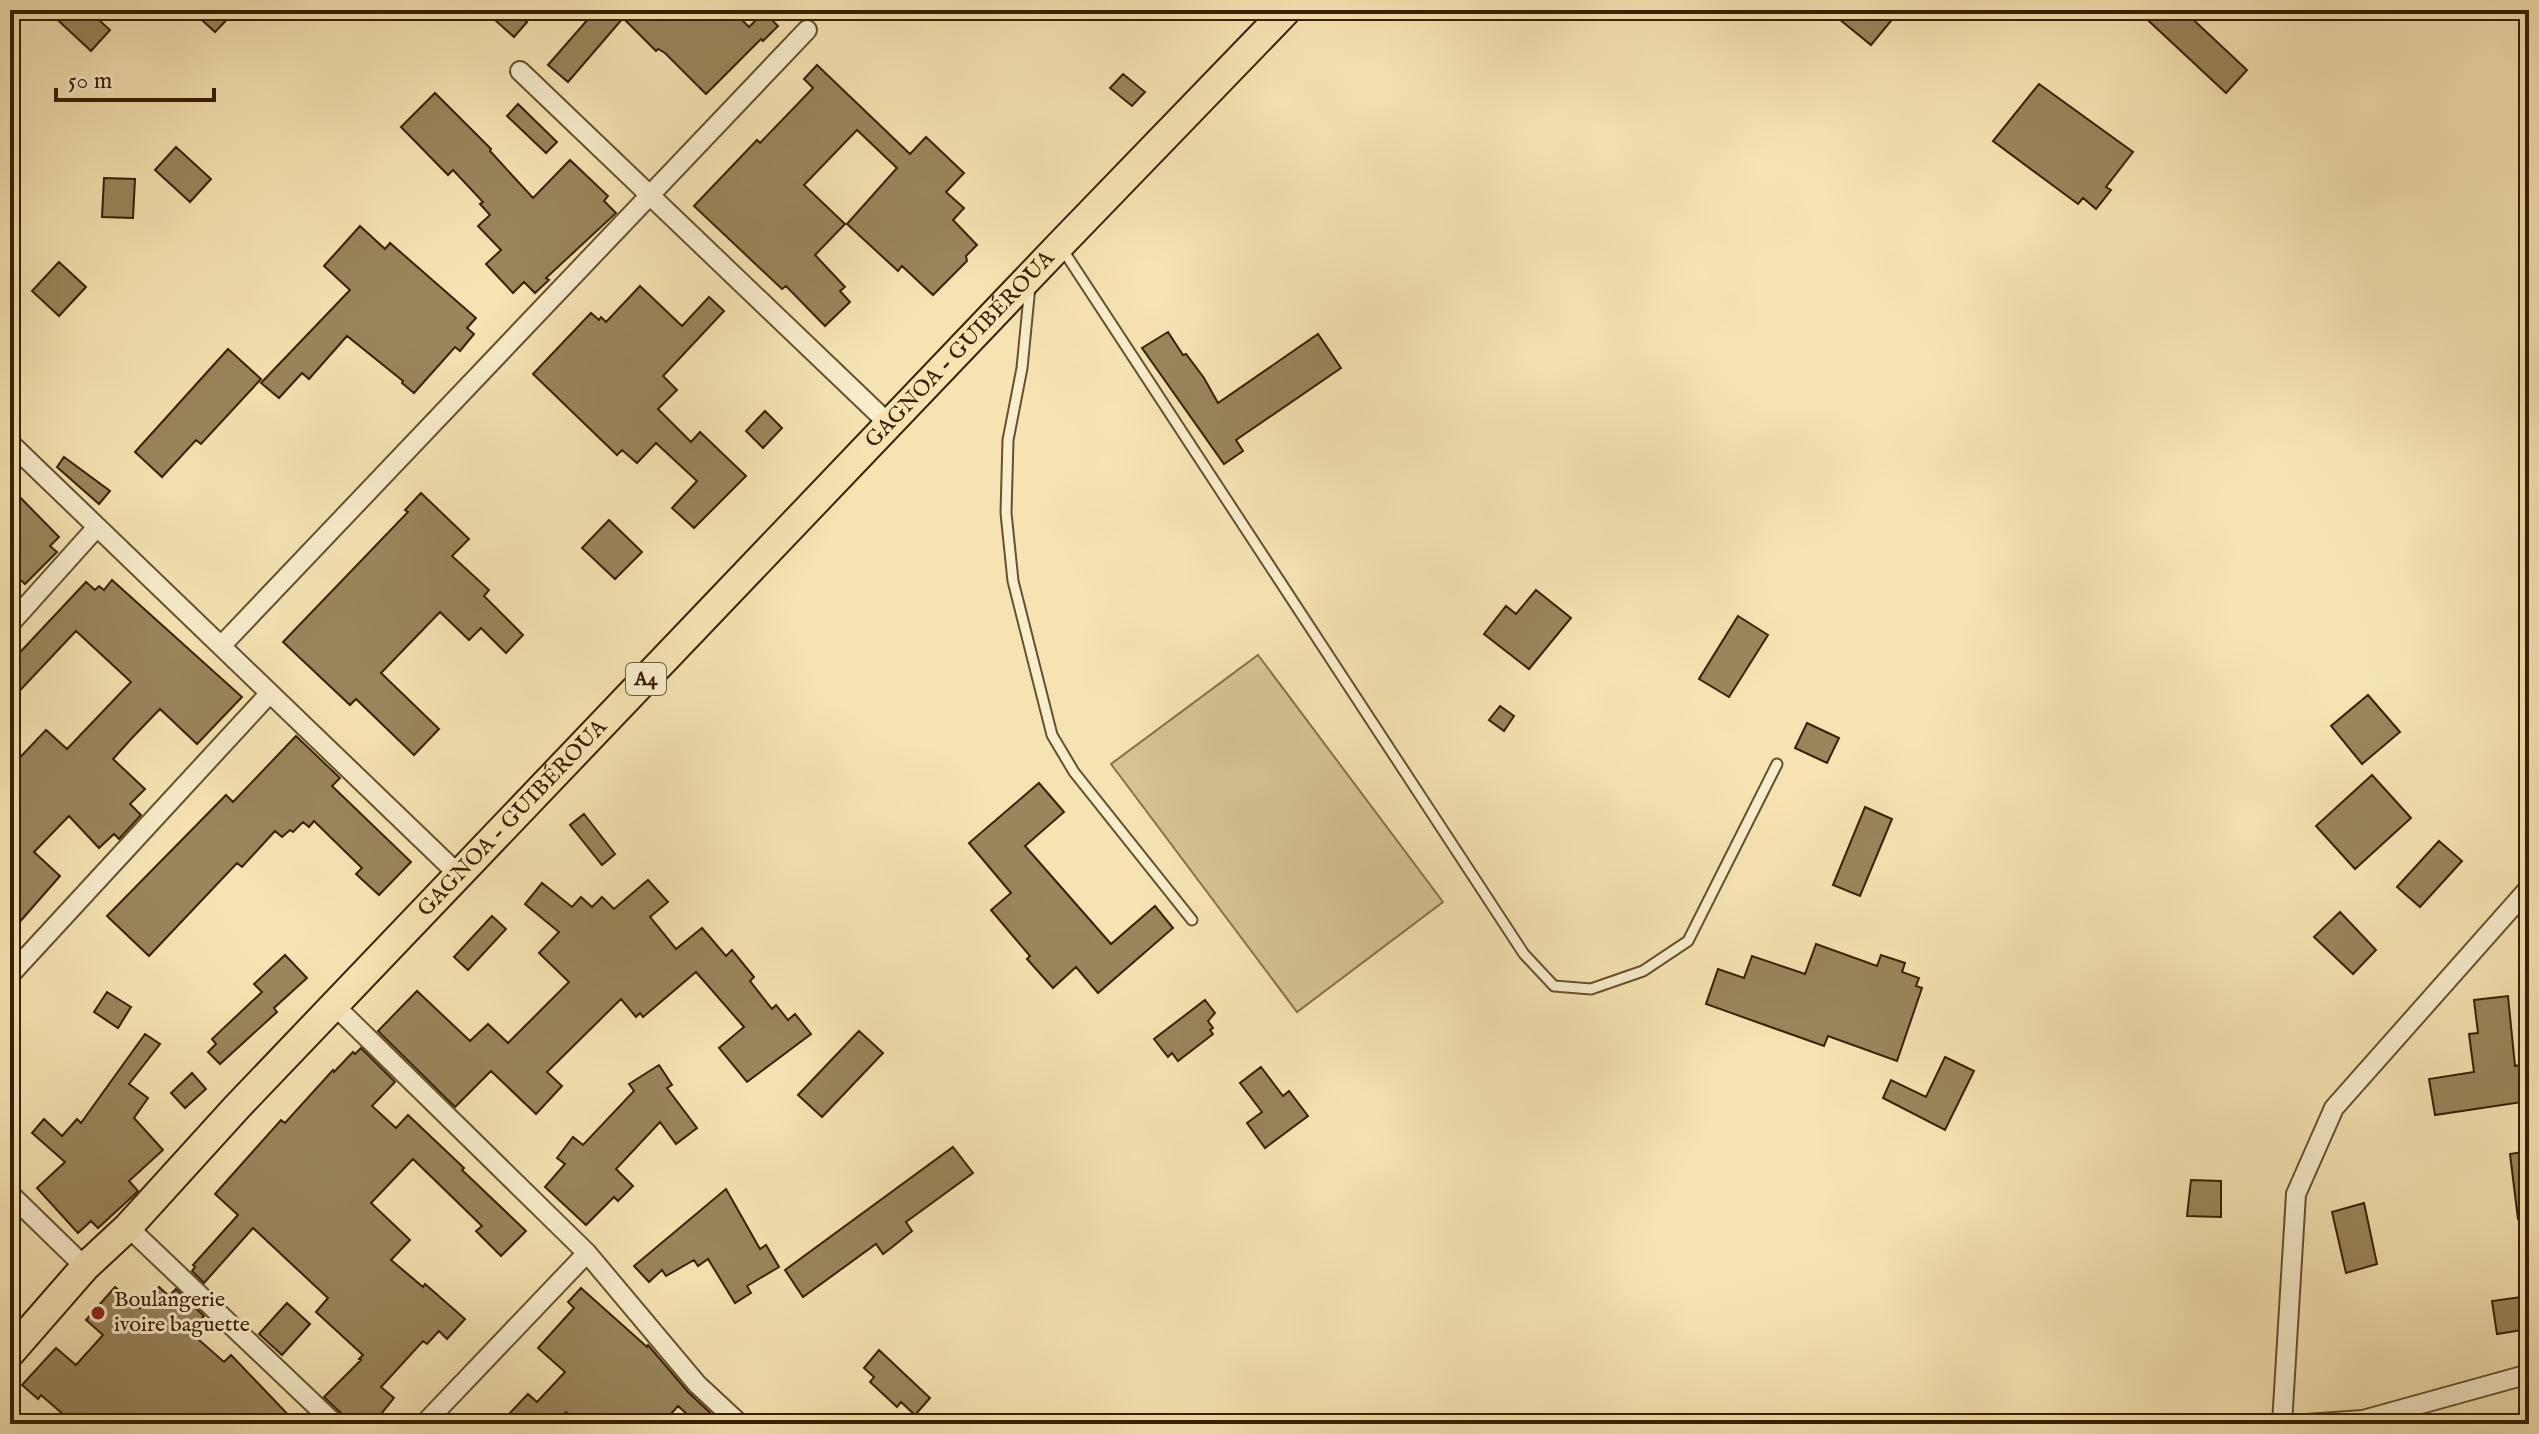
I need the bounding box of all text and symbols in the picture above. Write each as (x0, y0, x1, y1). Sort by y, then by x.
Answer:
scale bar (56, 52, 214, 102)
text: 50 m (68, 66, 112, 97)
street label: GAGNOA - GUIBÉROUA (859, 244, 1062, 454)
road number: A4 (626, 663, 666, 695)
street label: GAGNOA - GUIBÉROUA (412, 713, 614, 923)
place label: Boulangerie ivoire baguette (114, 1286, 250, 1339)
marker: Boulangerie ivoire baguette (89, 1304, 107, 1322)

